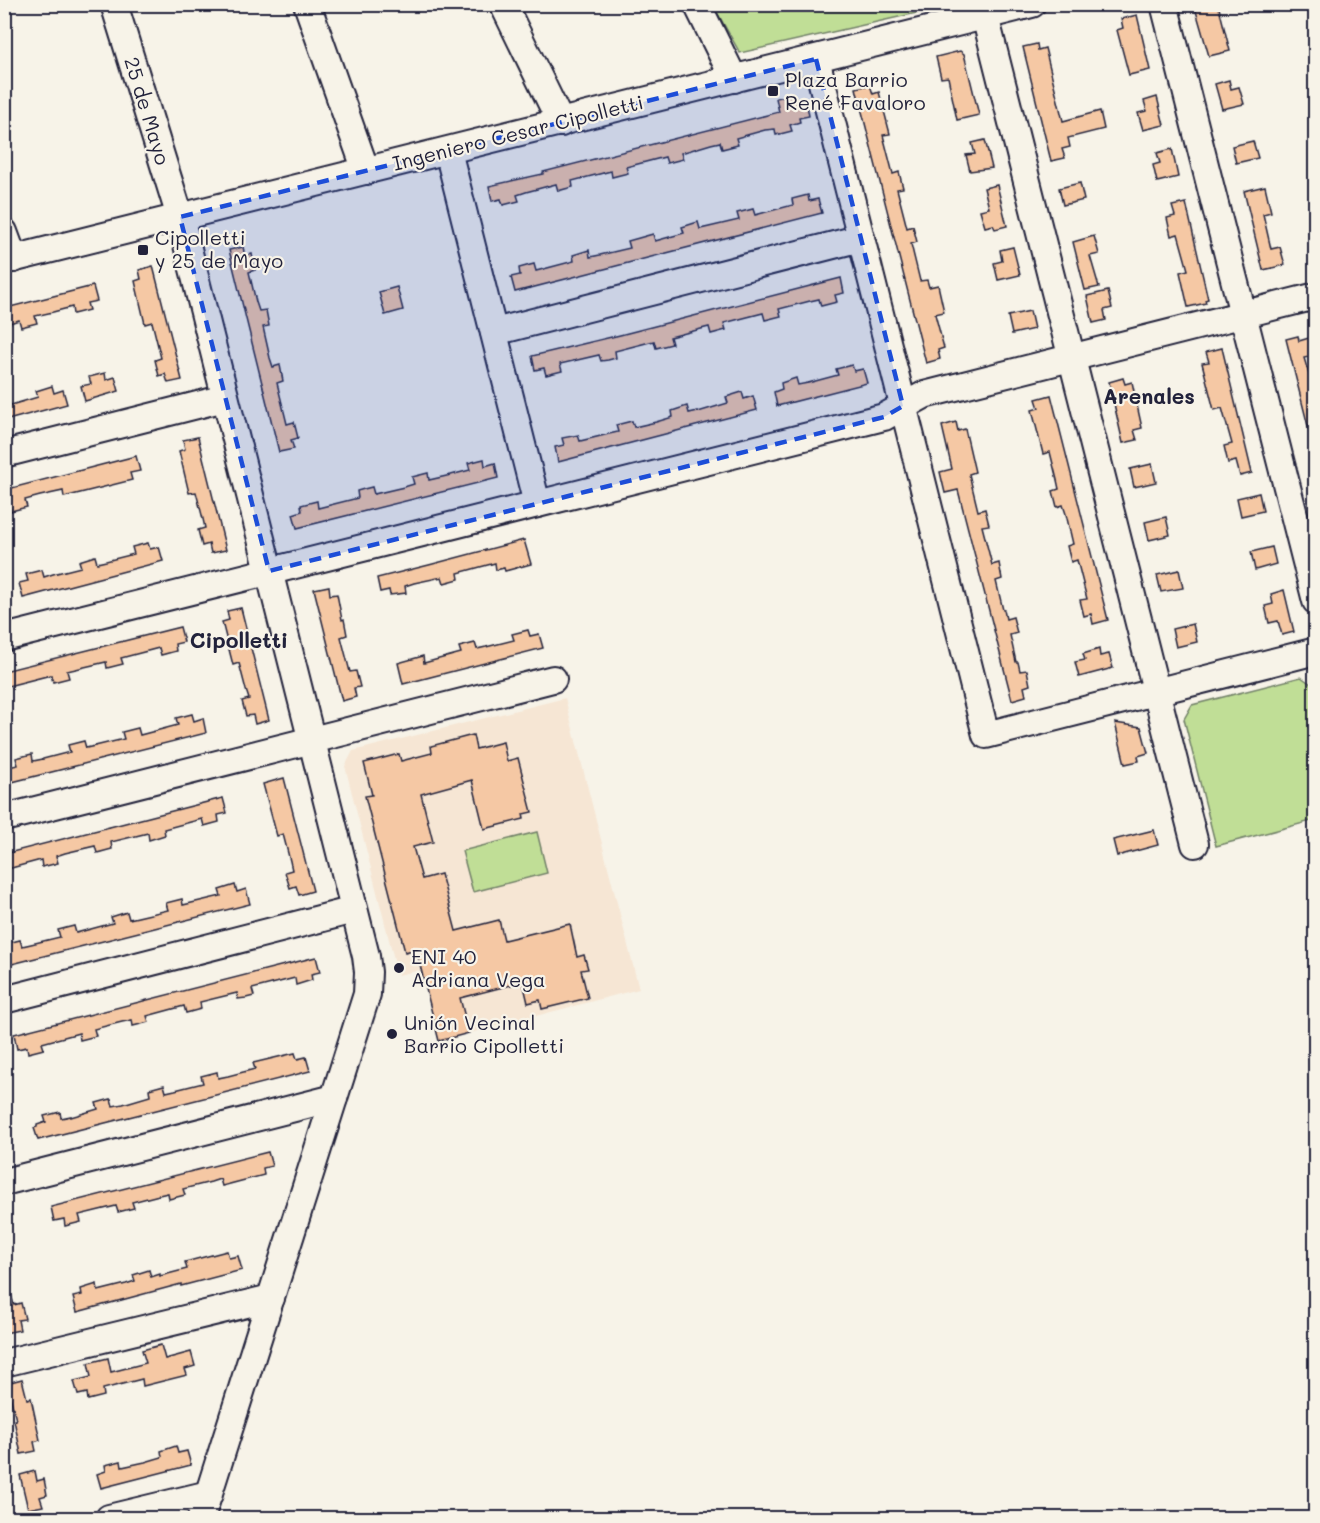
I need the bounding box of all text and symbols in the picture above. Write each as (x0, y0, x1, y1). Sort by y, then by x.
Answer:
street label: 25 de Mayo (119, 54, 177, 168)
place label: Plaza Barrio René Favaloro (785, 66, 926, 115)
marker: Plaza Barrio René Favaloro (766, 84, 780, 98)
street label: Ingeniero Cesar Cipolletti (390, 88, 646, 176)
place label: Cipolletti y 25 de Mayo (155, 224, 283, 273)
marker: Cipolletti y 25 de Mayo (136, 243, 150, 257)
district label: Arenales (1103, 382, 1195, 409)
district label: Cipolletti (190, 626, 288, 653)
place label: ENI 40 Adriana Vega (411, 943, 545, 992)
marker: ENI 40 Adriana Vega (392, 961, 406, 975)
place label: Unión Vecinal Barrio Cipolletti (404, 1009, 564, 1058)
marker: Unión Vecinal Barrio Cipolletti (385, 1027, 399, 1041)

